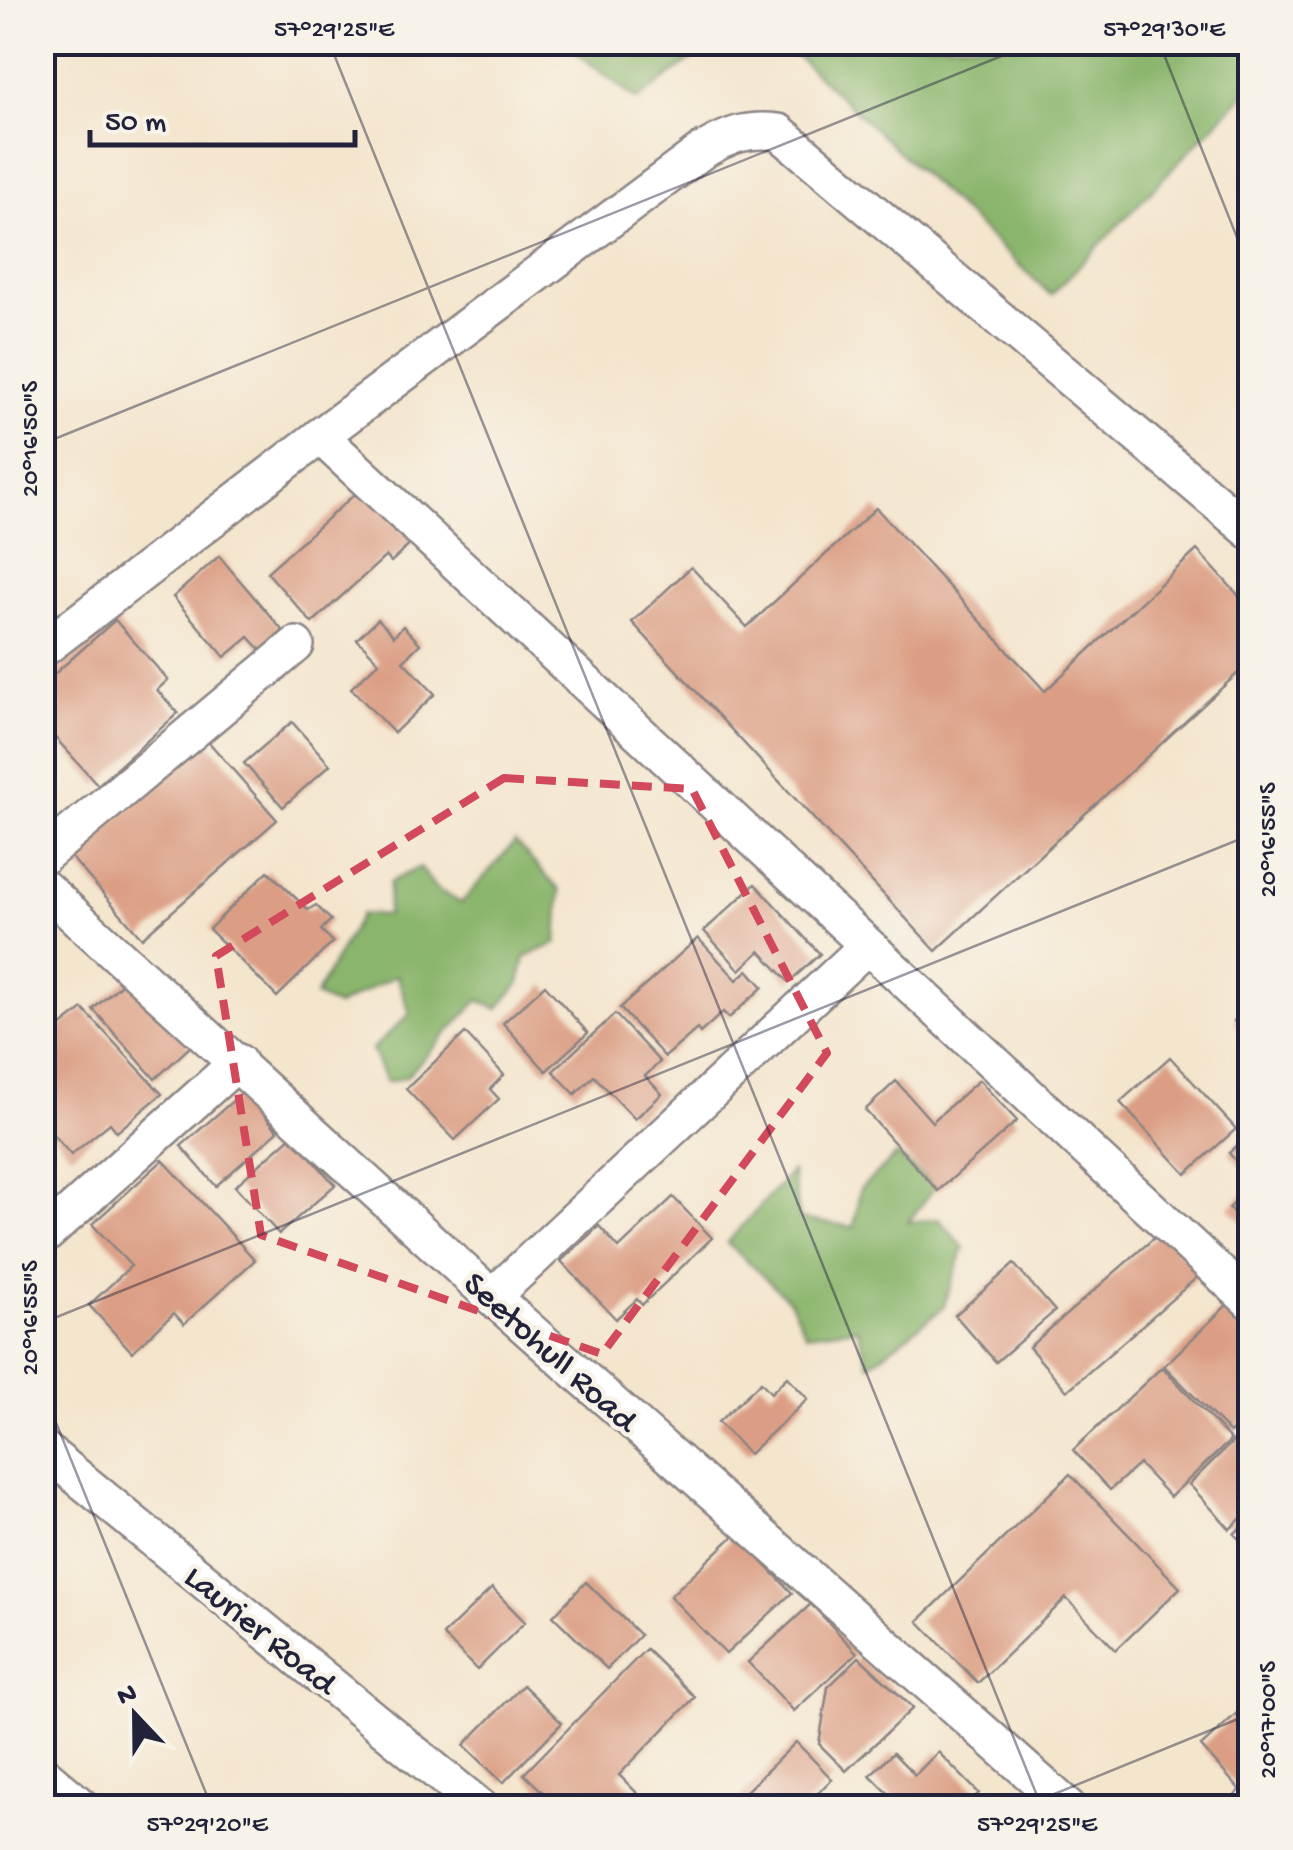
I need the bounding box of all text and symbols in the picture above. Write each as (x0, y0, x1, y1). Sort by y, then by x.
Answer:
text: 57°29'25"E (274, 17, 395, 46)
text: 57°29'30"E (1103, 17, 1226, 46)
scale bar (90, 85, 355, 147)
text: 50 m (105, 107, 166, 142)
text: 20°16'50"S (18, 381, 47, 497)
text: 20°16'55"S (1256, 782, 1285, 898)
text: 20°16'55"S (18, 1260, 47, 1376)
street label: Seetohull Road (453, 1265, 646, 1445)
street label: Laurier Road (174, 1558, 345, 1708)
text: 20°17'00"S (1256, 1661, 1285, 1779)
north arrow (85, 1665, 185, 1765)
text: N (113, 1677, 142, 1715)
text: 57°29'20"E (147, 1812, 269, 1841)
text: 57°29'25"E (977, 1812, 1098, 1841)

